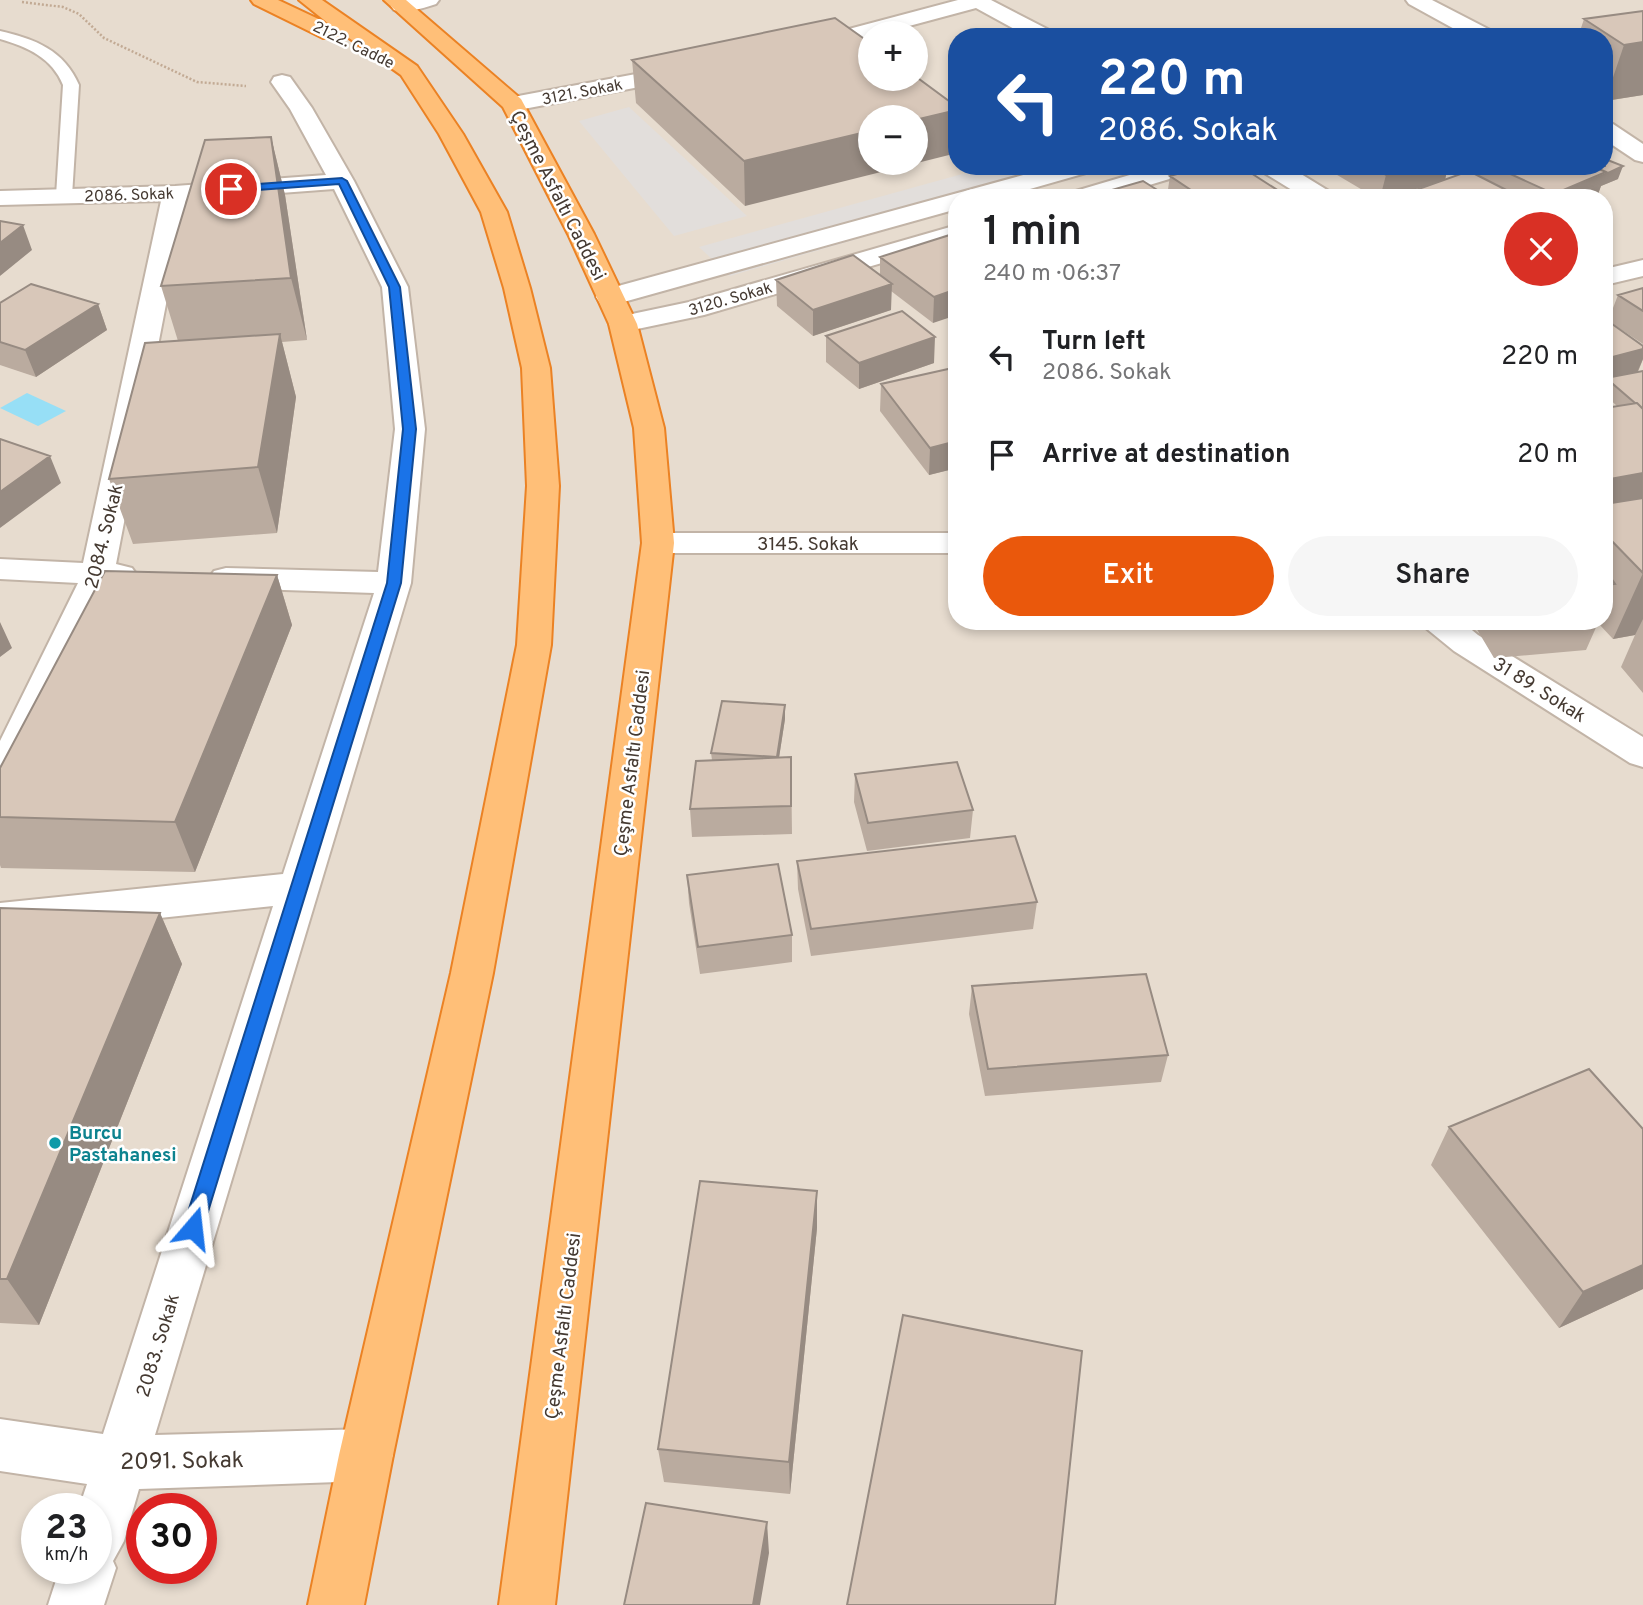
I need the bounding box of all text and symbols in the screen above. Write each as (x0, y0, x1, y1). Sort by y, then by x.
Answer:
street label: 2122. Cadde (309, 17, 397, 74)
map controls (858, 21, 928, 175)
button: + (858, 21, 928, 91)
text: 220 m (1098, 51, 1245, 113)
icon: left (983, 56, 1074, 147)
street label: 3121. Sokak (540, 75, 624, 111)
button: − (858, 105, 928, 175)
street label: Çeşme Asfaltı Caddesi (504, 107, 611, 285)
text: 2086. Sokak (1098, 112, 1278, 152)
pin (201, 159, 261, 219)
icon: arrive (212, 170, 250, 208)
street label: 2086. Sokak (84, 184, 174, 208)
text: 1 min (983, 207, 1082, 260)
button: close (1504, 212, 1578, 286)
text: 240 m · 06:37 (983, 260, 1121, 289)
street label: 3120. Sokak (686, 278, 775, 321)
text: Turn left (1042, 326, 1146, 359)
icon: left (983, 338, 1021, 376)
text: 220 m (1501, 341, 1578, 374)
text: 2086. Sokak (1042, 359, 1171, 388)
icon: arrive (983, 436, 1021, 474)
text: Arrive at destination (1042, 439, 1290, 472)
text: 20 m (1517, 439, 1578, 472)
street label: 2084. Sokak (80, 482, 130, 591)
street label: 3145. Sokak (757, 533, 859, 557)
button: Exit (983, 536, 1274, 616)
button: Share (1288, 536, 1578, 616)
street label: 31 89. Sokak (1488, 653, 1590, 729)
street label: Çeşme Asfaltı Caddesi (610, 669, 656, 858)
place label: Burcu Pastahanesi (69, 1122, 177, 1168)
marker: Burcu Pastahanesi (47, 1135, 63, 1151)
position arrow (156, 1191, 230, 1265)
street label: Çeşme Asfaltı Caddesi (541, 1232, 587, 1421)
street label: 2083. Sokak (132, 1291, 186, 1400)
street label: 2091. Sokak (120, 1447, 244, 1478)
speed limit sign: 30 (126, 1493, 217, 1584)
text: 23 (45, 1507, 88, 1551)
text: km/h (45, 1544, 88, 1567)

